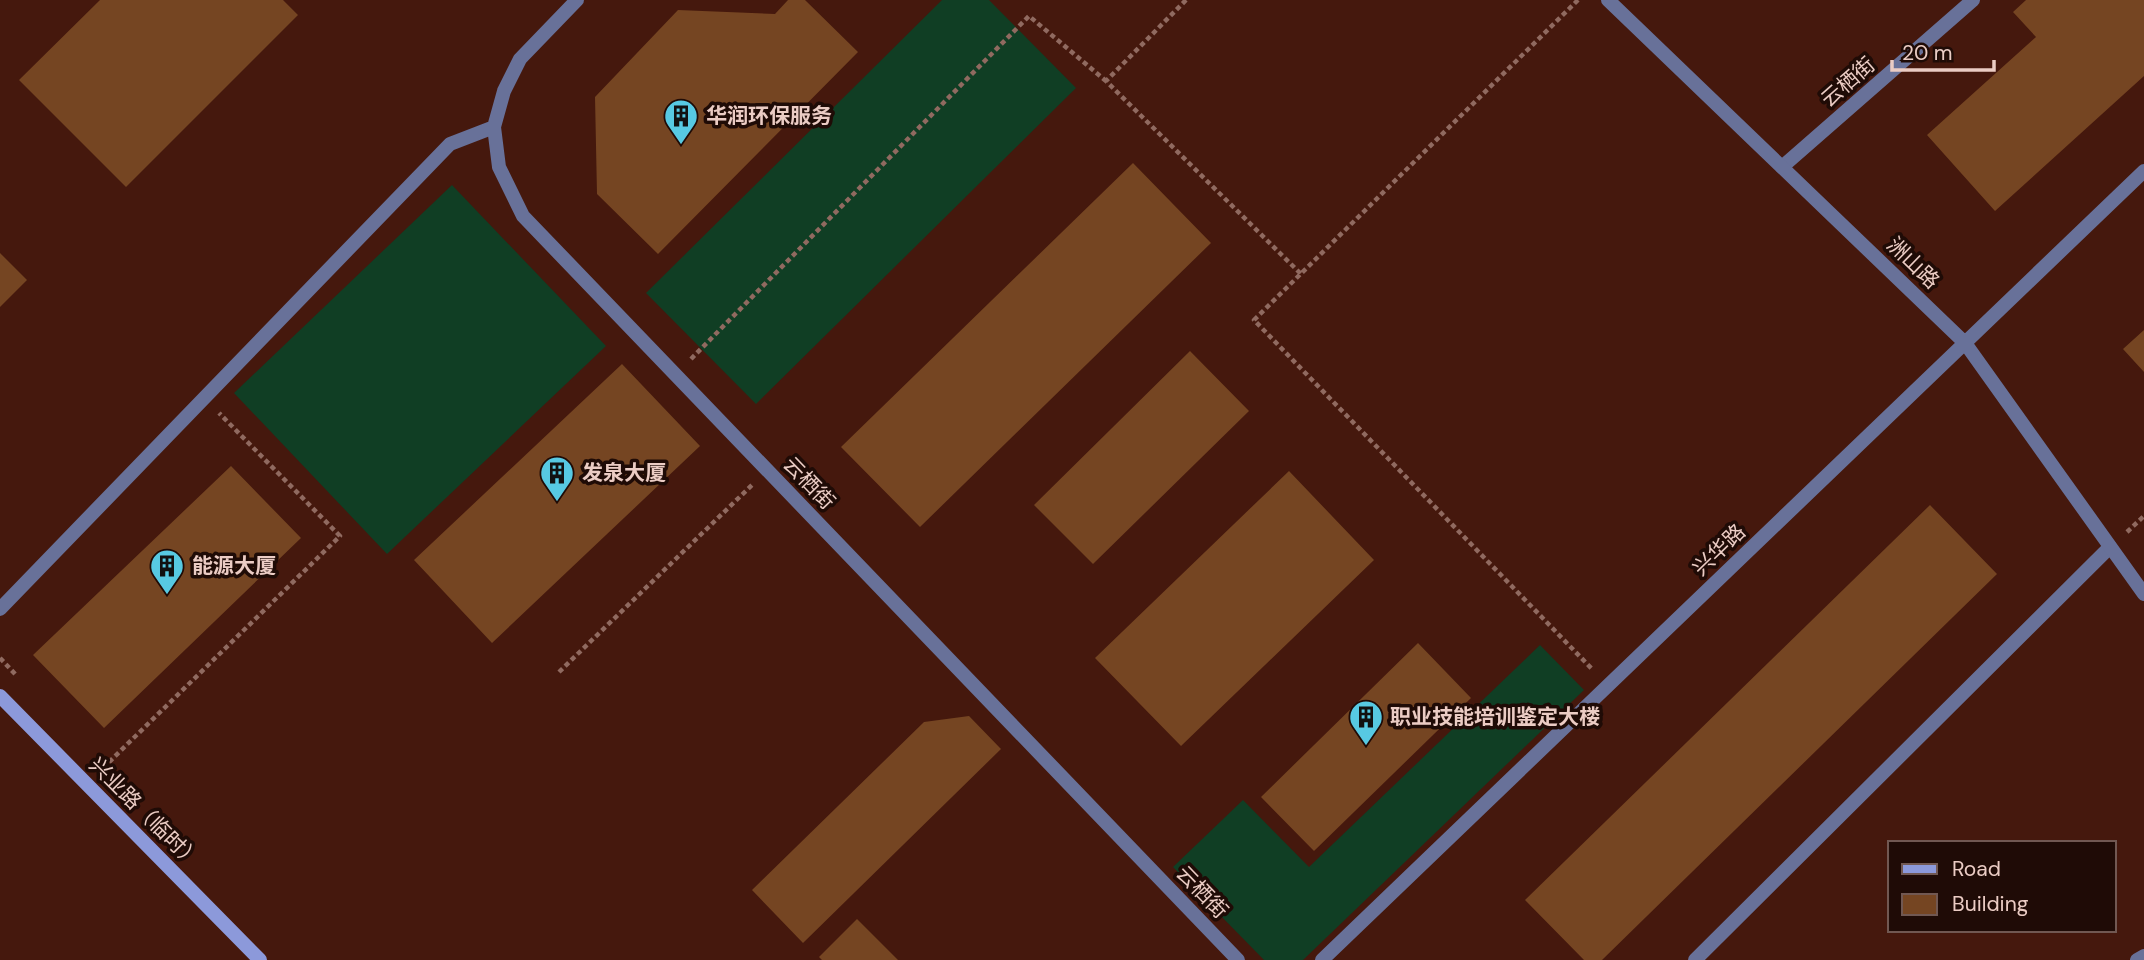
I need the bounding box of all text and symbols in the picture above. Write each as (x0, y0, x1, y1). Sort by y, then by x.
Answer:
scale bar (1892, 28, 1994, 72)
text: 20 m (1902, 39, 1953, 67)
street label: 云栖街 (1815, 51, 1881, 113)
building icon: 华润环保服务 (662, 97, 700, 146)
place label: 华润环保服务 (706, 102, 832, 130)
street label: 洲山路 (1881, 231, 1945, 295)
street label: 云栖街 (777, 451, 841, 515)
building icon: 发泉大厦 (538, 454, 576, 503)
place label: 发泉大厦 (582, 459, 666, 487)
street label: 兴华路 (1687, 518, 1751, 582)
building icon: 能源大厦 (148, 547, 186, 596)
place label: 能源大厦 (192, 552, 276, 580)
building icon: 职业技能培训鉴定大楼 (1347, 698, 1385, 747)
place label: 职业技能培训鉴定大楼 (1390, 703, 1600, 731)
street label: 兴业路（临时） (83, 751, 207, 875)
legend (1888, 841, 2116, 932)
text: Road (1952, 855, 2001, 883)
street label: 云栖街 (1170, 860, 1234, 924)
text: Building (1952, 890, 2029, 918)

